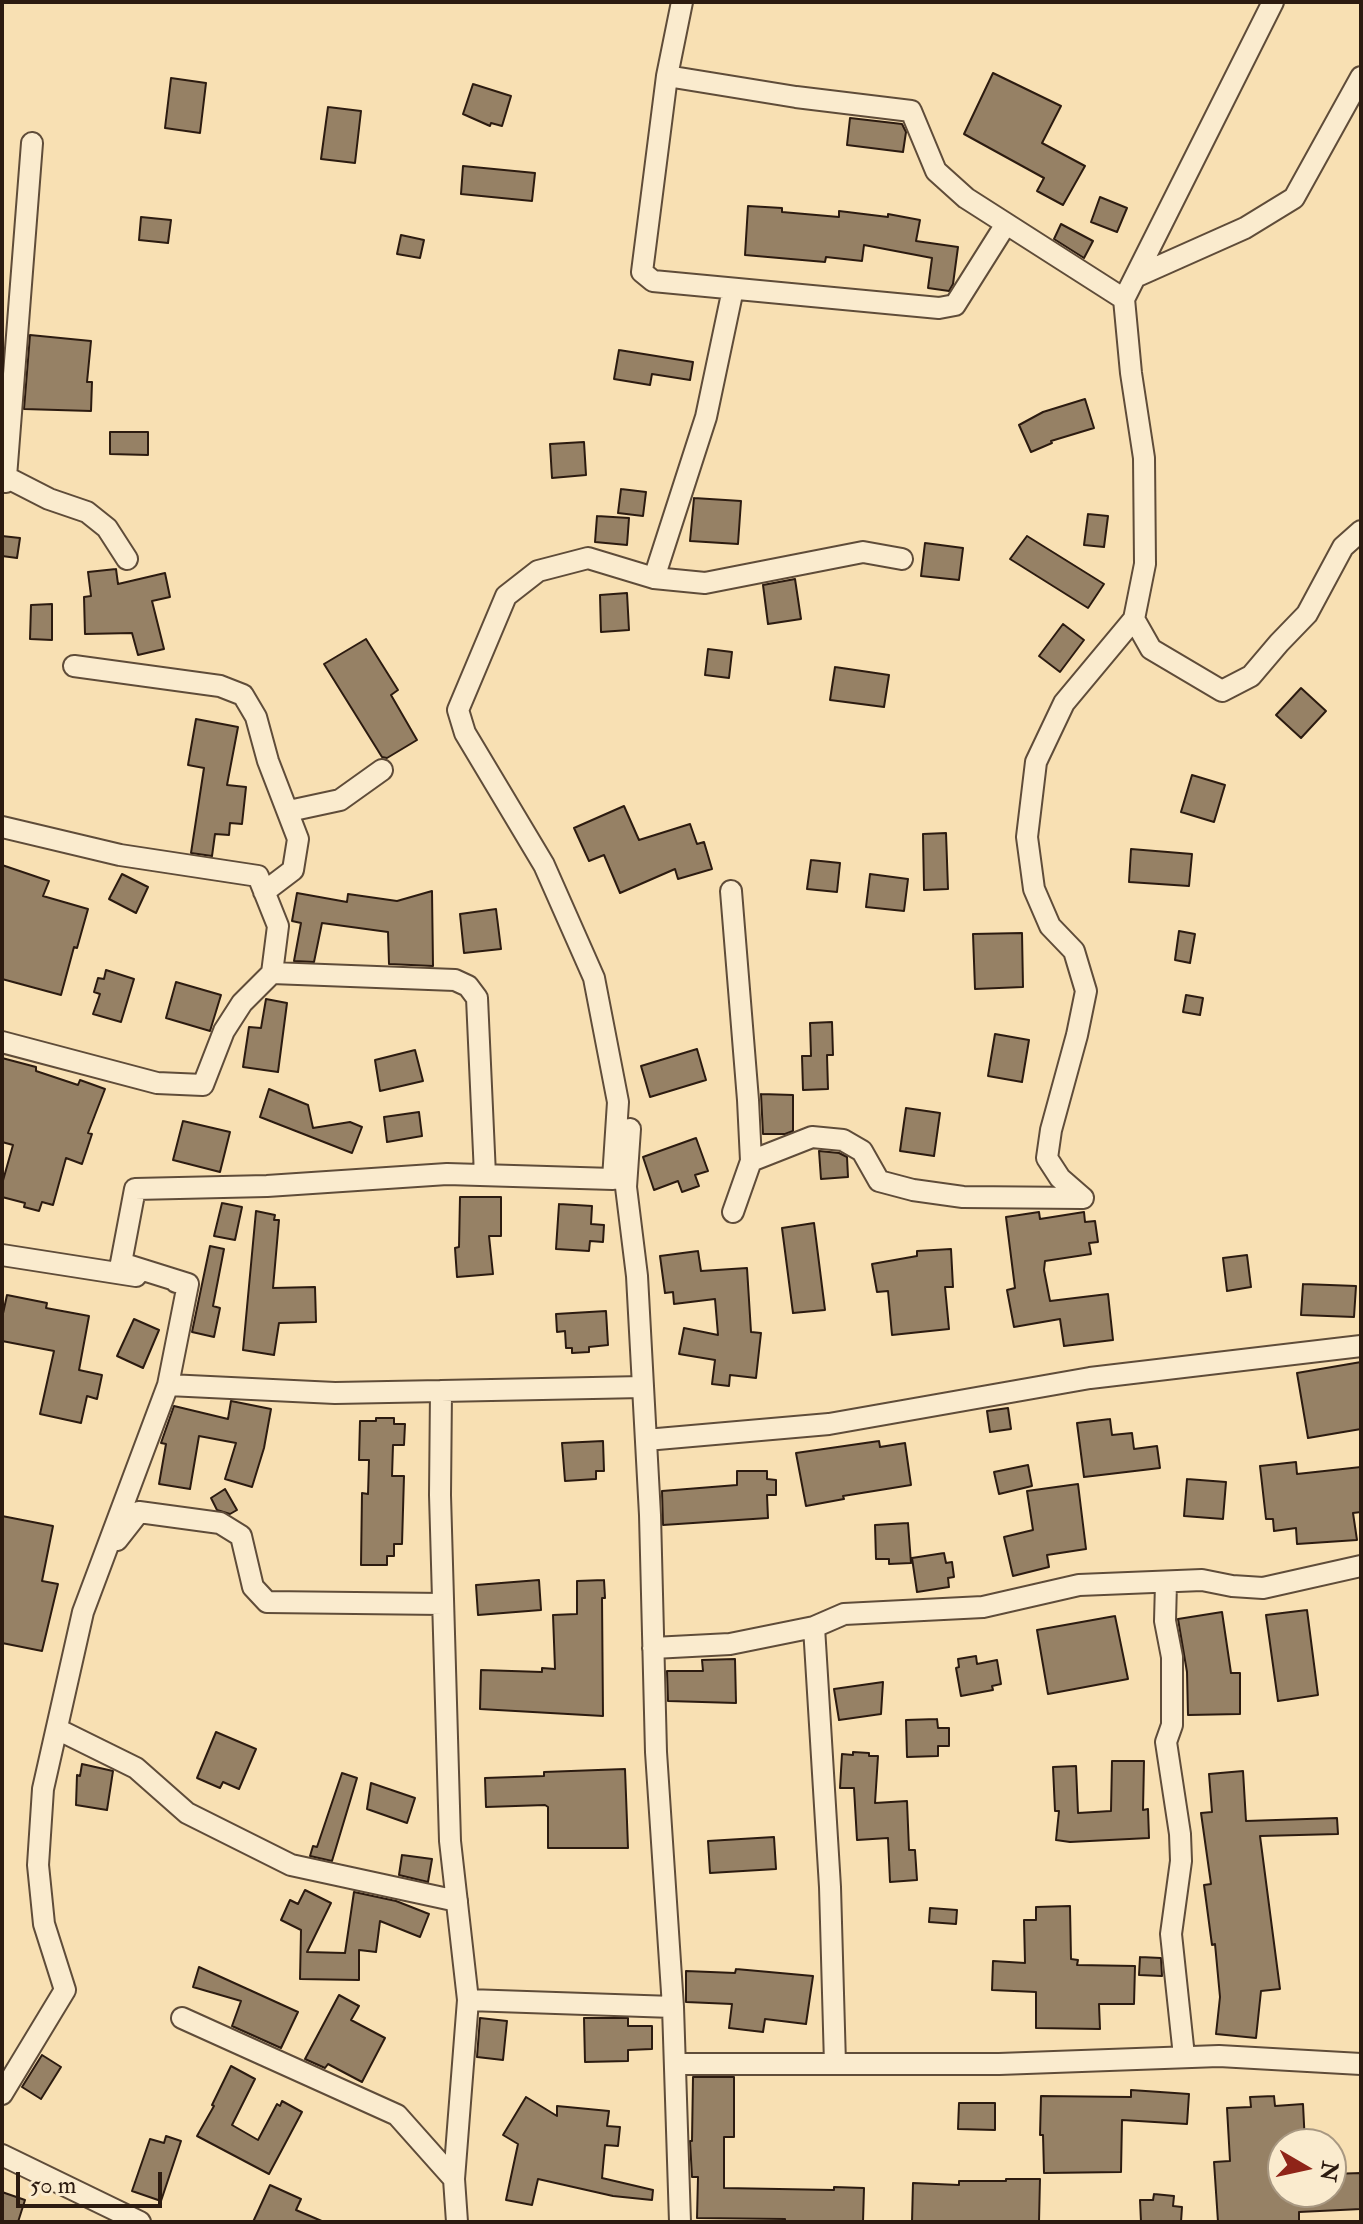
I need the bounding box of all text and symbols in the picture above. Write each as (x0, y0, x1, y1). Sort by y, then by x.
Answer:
north arrow (1267, 2128, 1347, 2208)
scale bar (20, 2156, 166, 2206)
text: N (1313, 2160, 1344, 2183)
text: 50 m (30, 2170, 76, 2201)

